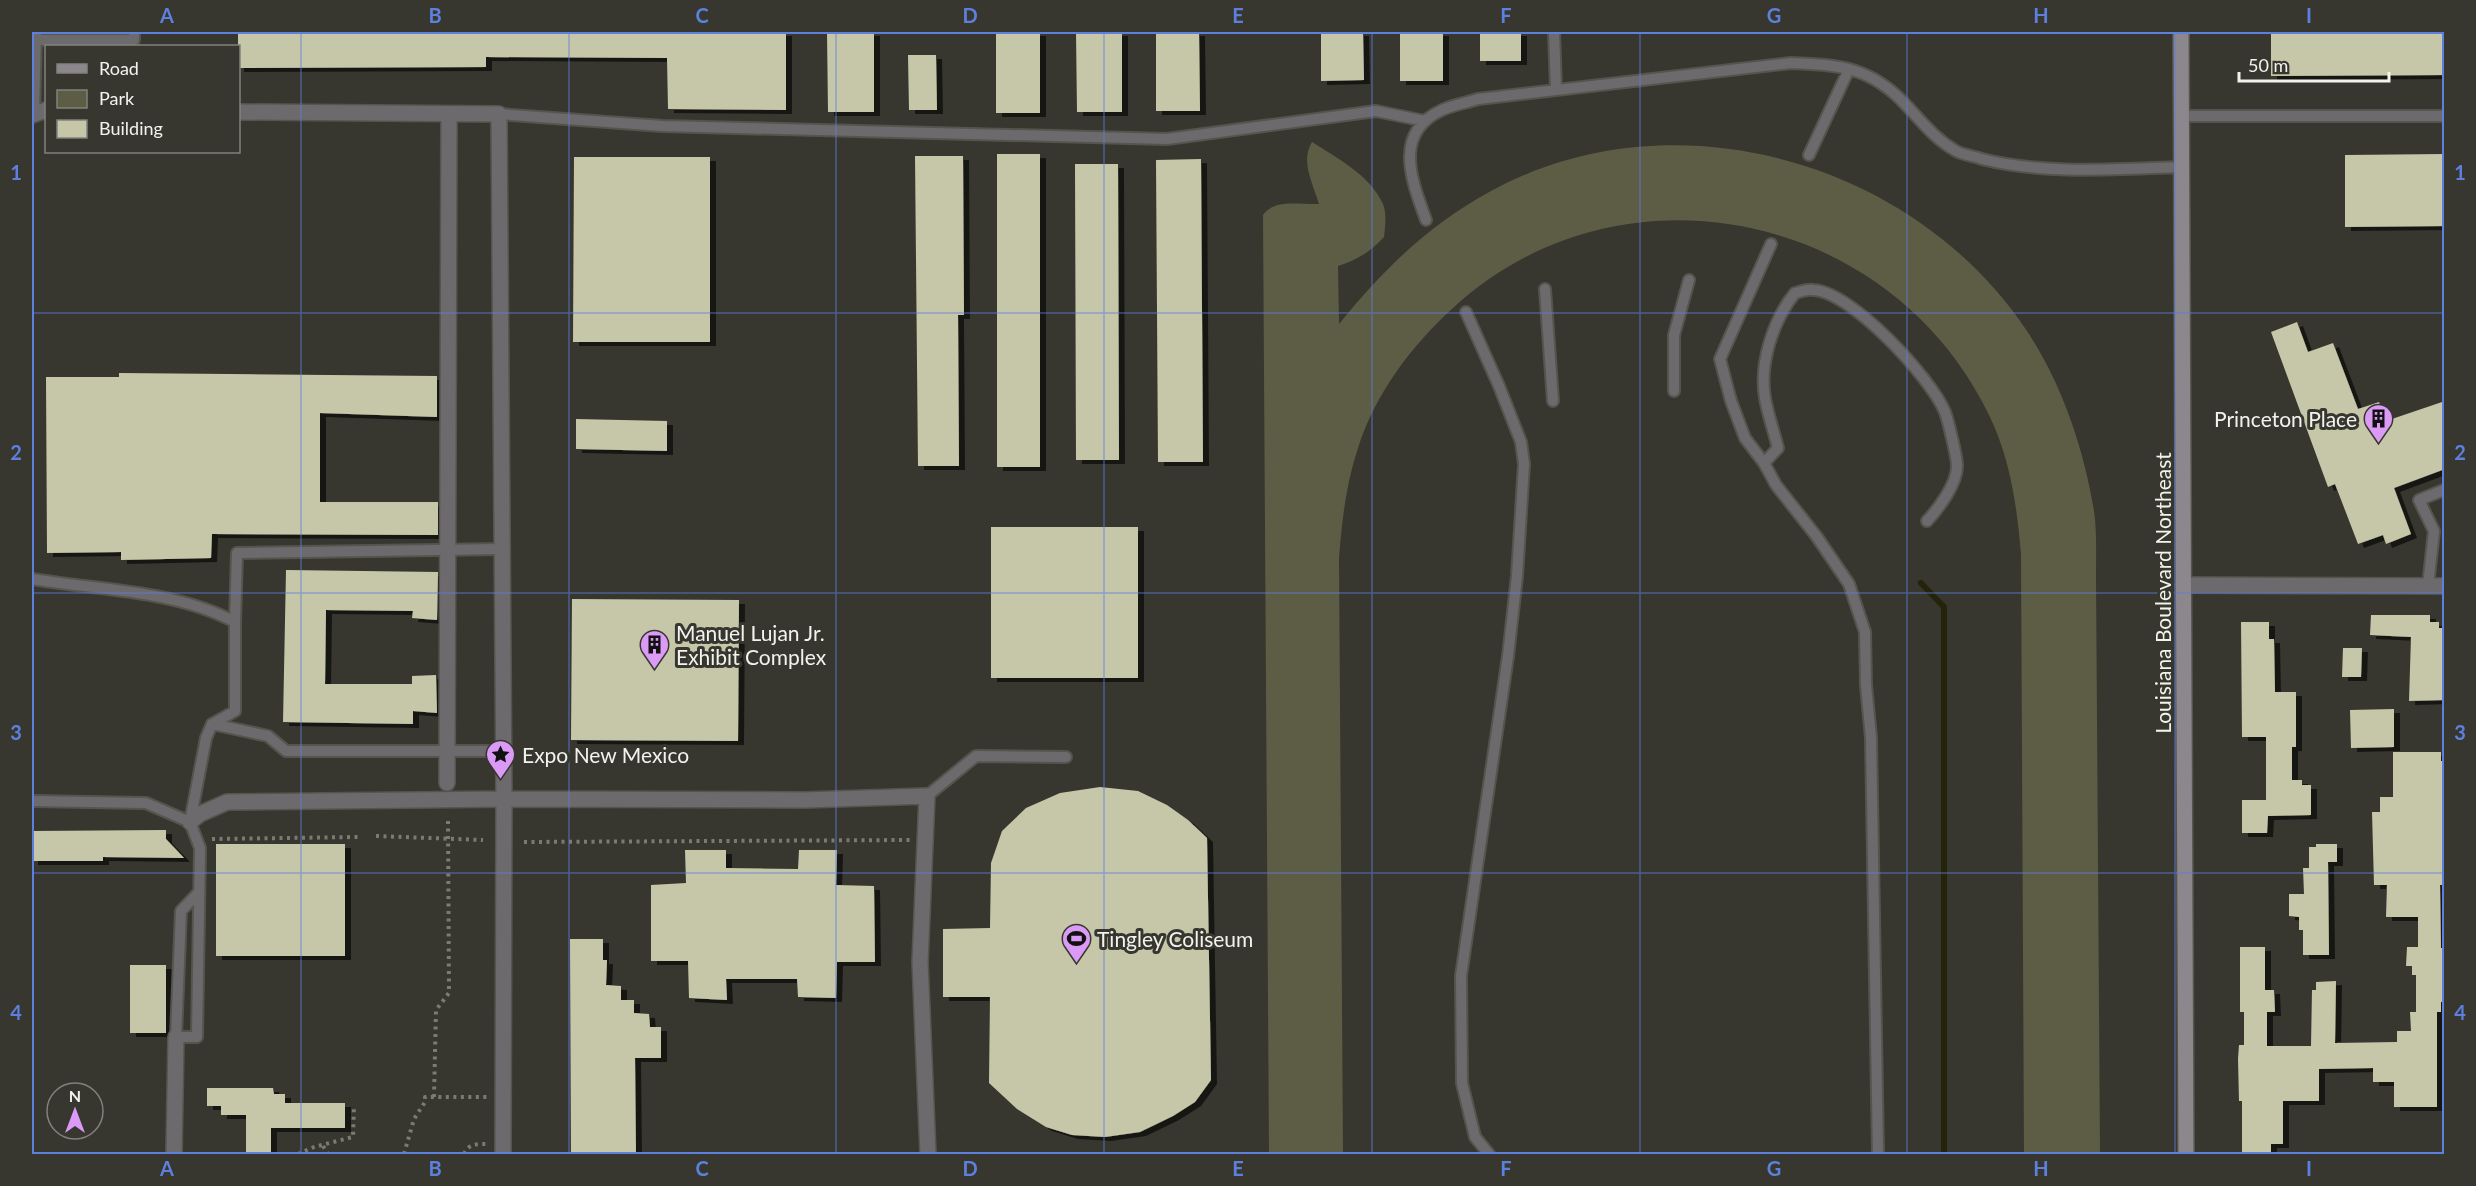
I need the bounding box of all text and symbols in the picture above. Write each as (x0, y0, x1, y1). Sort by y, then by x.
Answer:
text: A (159, 3, 174, 27)
text: B (428, 3, 442, 27)
text: C (695, 3, 709, 27)
text: D (962, 3, 978, 27)
text: E (1232, 3, 1244, 27)
text: F (1500, 3, 1512, 27)
text: G (1767, 3, 1781, 27)
text: H (2033, 3, 2049, 27)
text: I (2306, 3, 2312, 27)
legend (45, 45, 240, 153)
scale bar (2239, 45, 2389, 83)
text: 50 m (2248, 54, 2288, 76)
text: Road (99, 57, 139, 79)
text: Park (99, 87, 135, 109)
text: Building (99, 117, 163, 139)
text: 1 (10, 160, 22, 184)
text: 1 (2454, 160, 2466, 184)
building icon: Princeton Place (2362, 402, 2394, 444)
place label: Princeton Place (2214, 406, 2357, 431)
text: 2 (10, 440, 22, 464)
text: 2 (2454, 440, 2466, 464)
street label: Louisiana Boulevard Northeast (2150, 452, 2175, 734)
place label: Manuel Lujan Jr. Exhibit Complex (676, 620, 827, 669)
building icon: Manuel Lujan Jr. Exhibit Complex (639, 628, 671, 670)
text: 3 (10, 720, 22, 744)
text: 3 (2454, 720, 2466, 744)
place icon: Expo New Mexico (485, 738, 517, 780)
place label: Expo New Mexico (522, 742, 689, 767)
sports icon: Tingley Coliseum (1060, 922, 1092, 964)
place label: Tingley Coliseum (1097, 926, 1253, 951)
text: 4 (10, 1000, 22, 1024)
text: 4 (2454, 1000, 2466, 1024)
north arrow (45, 1081, 105, 1141)
text: N (69, 1086, 81, 1105)
text: A (159, 1156, 174, 1180)
text: B (428, 1156, 442, 1180)
text: C (695, 1156, 709, 1180)
text: D (962, 1156, 978, 1180)
text: E (1232, 1156, 1244, 1180)
text: F (1500, 1156, 1512, 1180)
text: G (1767, 1156, 1781, 1180)
text: H (2033, 1156, 2049, 1180)
text: I (2306, 1156, 2312, 1180)

